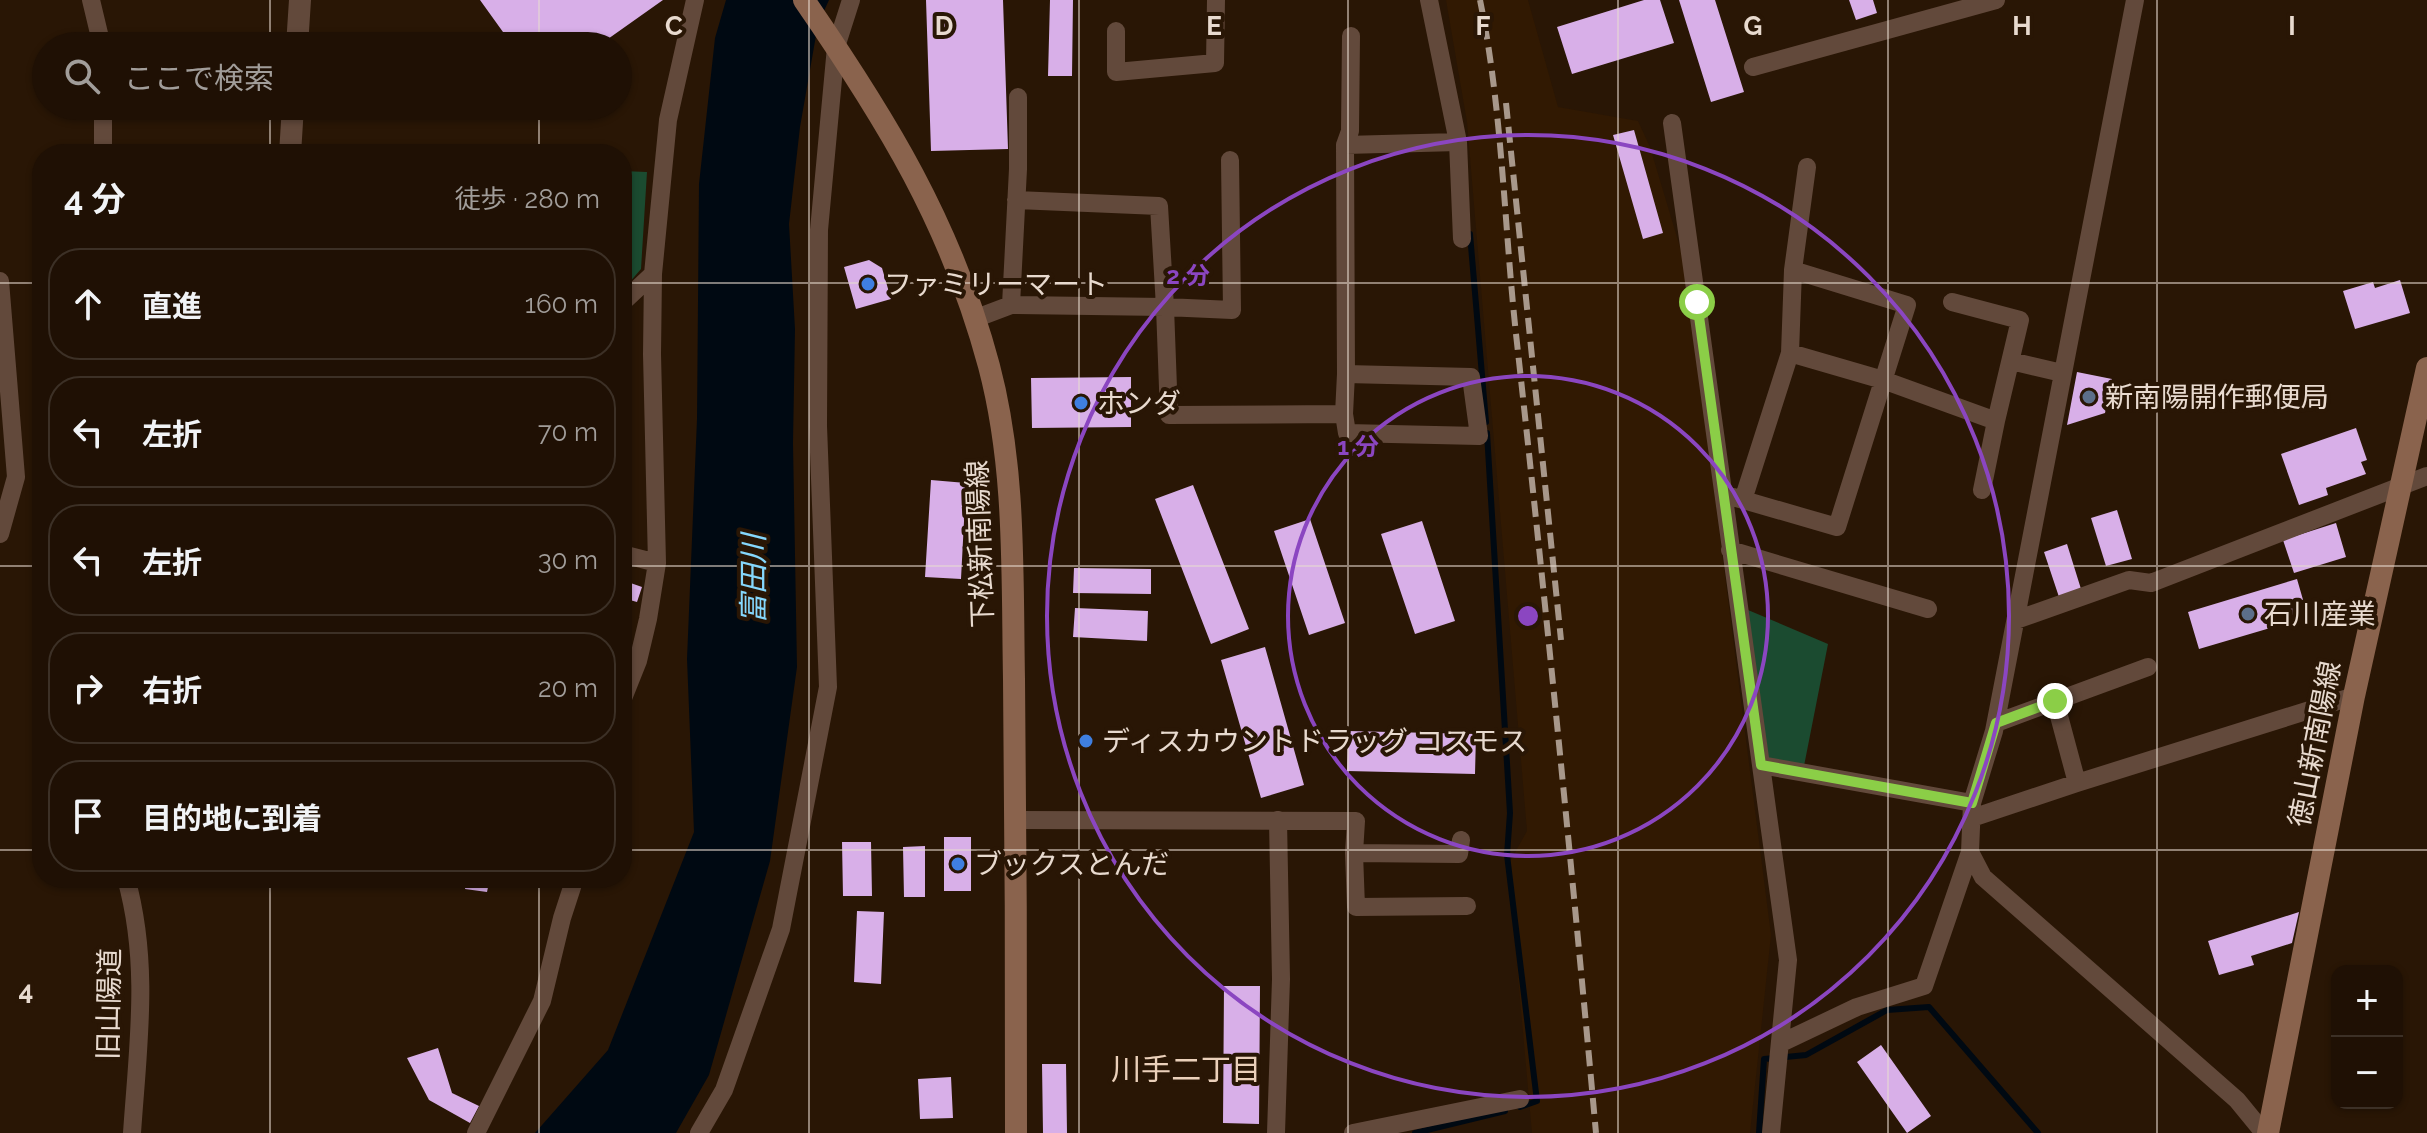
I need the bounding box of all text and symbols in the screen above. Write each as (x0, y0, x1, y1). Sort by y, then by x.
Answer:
text: C (665, 11, 683, 41)
text: D (935, 11, 953, 41)
text: E (1206, 11, 1222, 41)
text: F (1476, 11, 1491, 41)
text: G (1744, 11, 1762, 41)
text: H (2012, 11, 2032, 41)
text: I (2288, 11, 2296, 41)
search box (32, 32, 632, 120)
icon: search (60, 54, 104, 98)
text: ここで検索 (124, 61, 274, 96)
text: 4 分 (64, 179, 126, 219)
text: 徒歩 · 280 m (454, 184, 600, 214)
text: 2 分 (1166, 261, 1210, 290)
place label: ファミリーマート (884, 268, 1108, 301)
marker: ファミリーマート (859, 275, 877, 293)
icon: ahead (66, 282, 110, 326)
route start (1679, 284, 1715, 320)
text: 直進 (142, 289, 202, 324)
text: 160 m (525, 289, 598, 319)
place label: 新南陽開作郵便局 (2105, 381, 2329, 414)
place label: ホンダ (1097, 387, 1181, 420)
marker: 新南陽開作郵便局 (2080, 388, 2098, 406)
marker: ホンダ (1072, 394, 1090, 412)
icon: left (66, 410, 110, 454)
text: 左折 (142, 417, 202, 452)
text: 70 m (538, 417, 598, 447)
text: 1 分 (1337, 432, 1379, 461)
street label: 下松新南陽線 (961, 459, 999, 629)
water label: 富田川 (736, 531, 771, 624)
icon: left (66, 538, 110, 582)
text: 左折 (142, 545, 202, 580)
text: 30 m (538, 545, 598, 575)
place label: 石川産業 (2264, 598, 2376, 631)
centre of rings (1514, 602, 1542, 630)
marker: 石川産業 (2239, 605, 2257, 623)
street label: 徳山新南陽線 (2283, 658, 2347, 830)
icon: right (66, 666, 110, 710)
text: 右折 (142, 673, 202, 708)
text: 20 m (538, 673, 598, 703)
route end (2037, 683, 2073, 719)
place label: ディスカウントドラッグ コスモス (1102, 725, 1527, 758)
marker: ディスカウントドラッグ コスモス (1077, 732, 1095, 750)
icon: arrive (66, 794, 110, 838)
text: 目的地に到着 (142, 801, 322, 836)
place label: ブックスとんだ (974, 848, 1169, 881)
marker: ブックスとんだ (949, 855, 967, 873)
street label: 旧山陽道 (92, 948, 126, 1060)
map controls (2331, 965, 2403, 1109)
button: + (2331, 965, 2403, 1037)
text: 4 (19, 976, 33, 1006)
button: − (2331, 1037, 2403, 1109)
district label: 川手二丁目 (1111, 1052, 1261, 1087)

